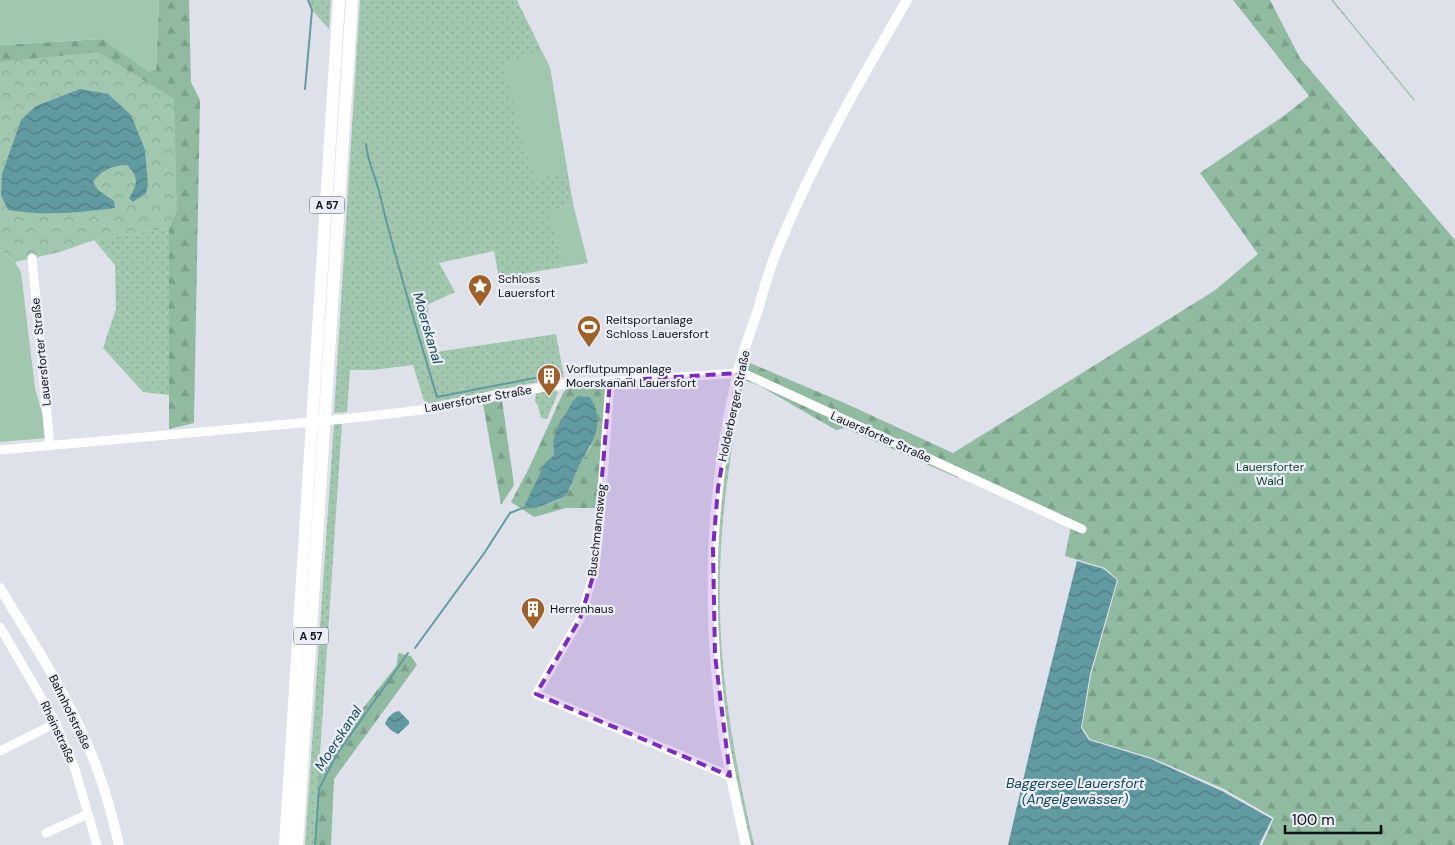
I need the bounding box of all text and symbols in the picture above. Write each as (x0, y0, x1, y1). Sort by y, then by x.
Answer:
road number: A 57 (310, 196, 344, 214)
place label: Schloss Lauersfort (498, 271, 555, 301)
place icon: Schloss Lauersfort (467, 273, 493, 307)
water label: Moerskanal (409, 290, 447, 367)
street label: Lauersforter Straße (27, 297, 55, 407)
place label: Reitsportanlage Schloss Lauersfort (606, 312, 709, 342)
sports icon: Reitsportanlage Schloss Lauersfort (576, 314, 602, 348)
street label: Holderberger Straße (714, 349, 754, 463)
place label: Vorflutpumpanlage Moerskananl Lauersfort (566, 361, 697, 391)
building icon: Vorflutpumpanlage Moerskananl Lauersfort (536, 363, 562, 397)
street label: Lauersforter Straße (423, 382, 533, 416)
street label: Lauersforter Straße (828, 408, 934, 466)
park label: Lauersforter Wald (1236, 459, 1305, 489)
street label: Buschmannsweg (584, 483, 610, 577)
building icon: Herrenhaus (520, 596, 546, 630)
place label: Herrenhaus (550, 601, 614, 617)
road number: A 57 (294, 628, 328, 644)
street label: Bahnhofstraße (45, 672, 95, 752)
street label: Rheinstraße (37, 698, 79, 766)
water label: Moerskanal (310, 701, 366, 774)
water label: Baggersee Lauersfort (Angelgewässer) (1006, 774, 1145, 808)
scale bar (1285, 802, 1381, 834)
text: 100 m (1292, 810, 1335, 830)

